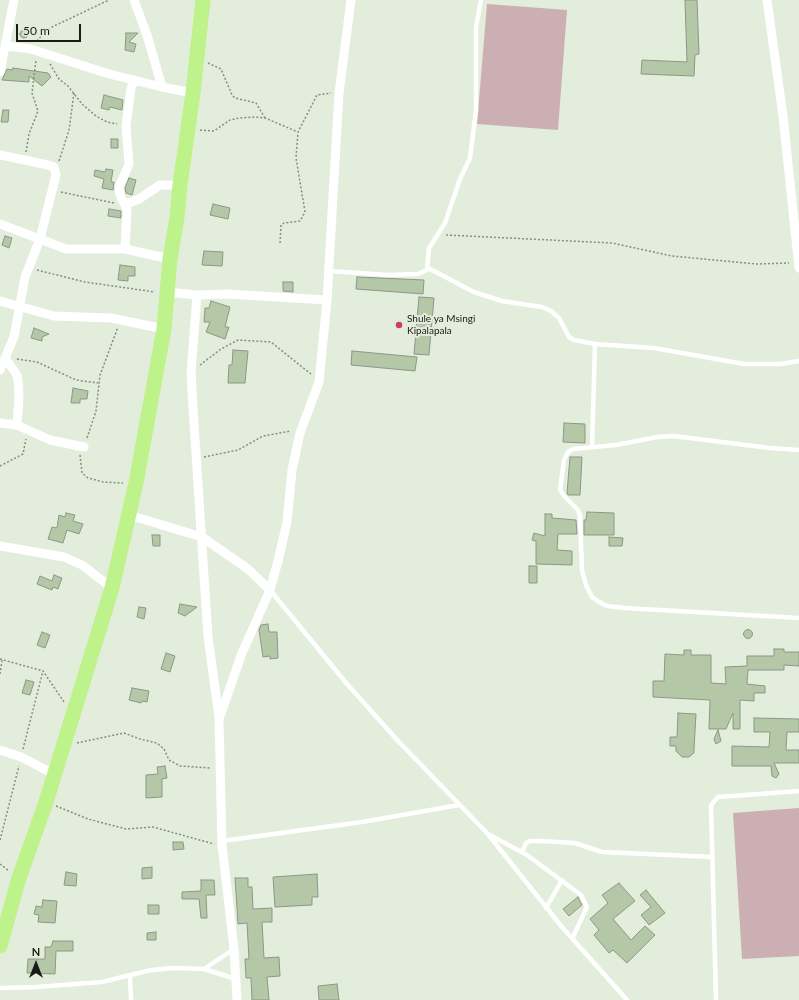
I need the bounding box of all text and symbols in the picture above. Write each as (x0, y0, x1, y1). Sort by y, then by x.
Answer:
scale bar (18, 16, 83, 42)
text: 50 m (23, 23, 50, 38)
place label: Shule ya Msingi Kipalapala (407, 313, 475, 336)
marker: Shule ya Msingi Kipalapala (394, 320, 404, 330)
north arrow (16, 944, 56, 984)
text: N (32, 945, 40, 958)

